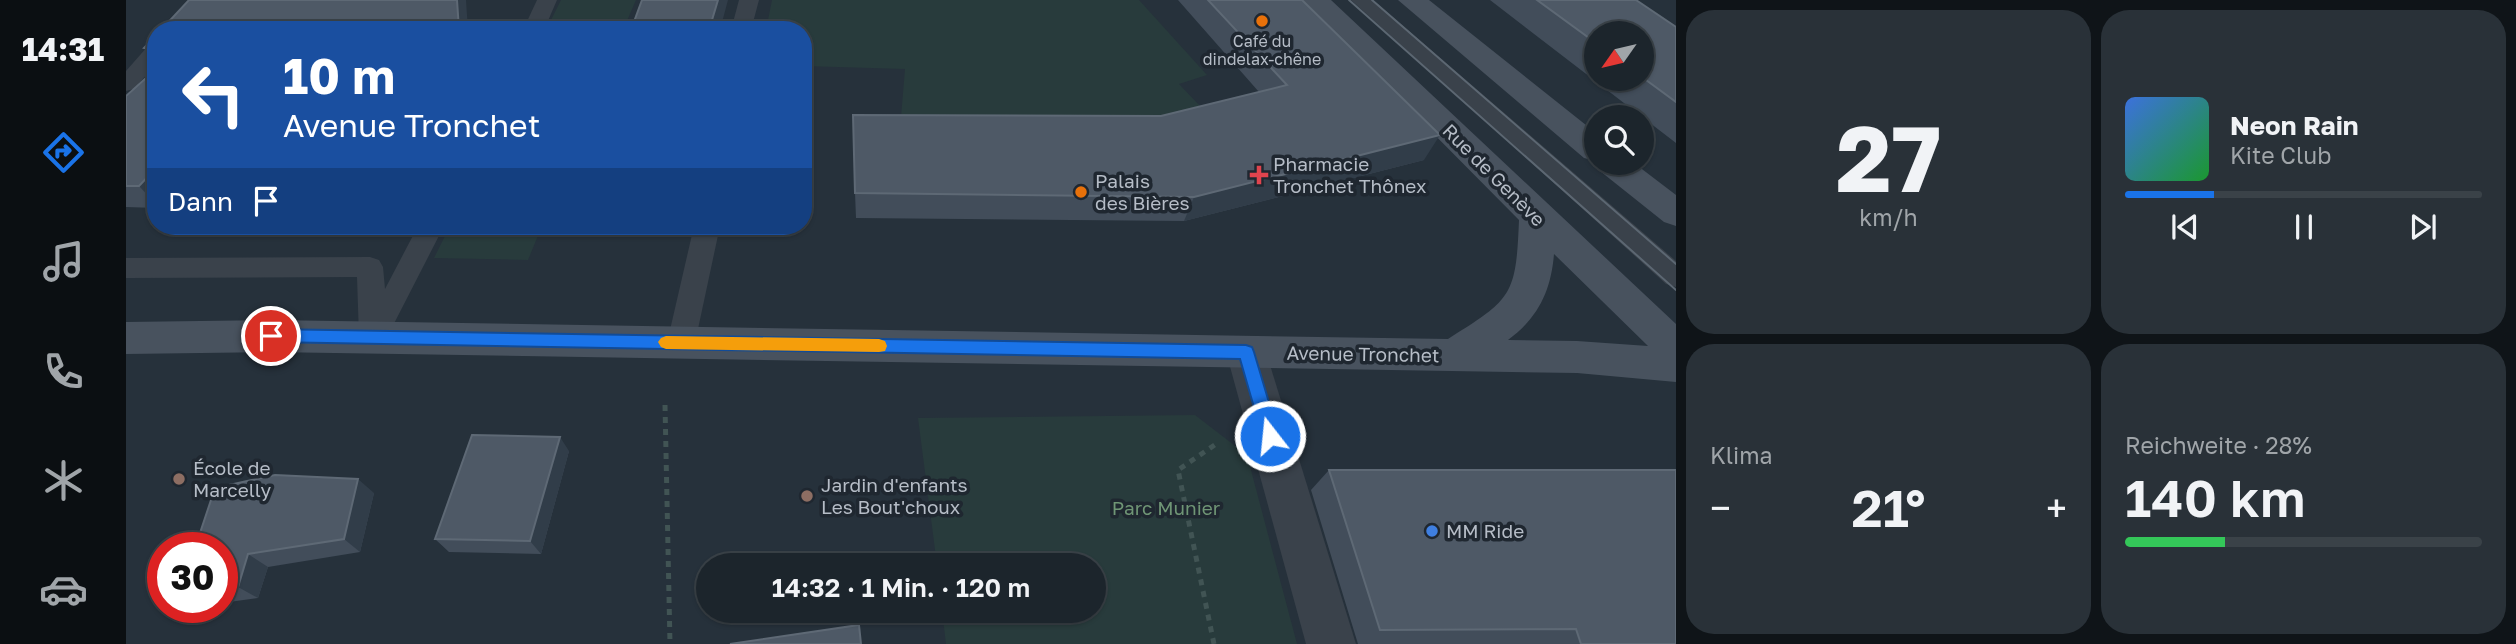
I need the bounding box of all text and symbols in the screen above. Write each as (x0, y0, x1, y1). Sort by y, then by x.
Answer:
marker: Café du dindelax-chêne (1254, 13, 1270, 29)
north arrow (1584, 21, 1654, 91)
map controls (1584, 21, 1654, 175)
text: 14:31 (22, 30, 104, 68)
place label: Café du dindelax-chêne (1203, 31, 1321, 69)
text: 10 m (283, 46, 395, 105)
icon: left (168, 49, 259, 140)
text: 27 (1836, 103, 1941, 212)
button: search (1584, 105, 1654, 175)
text: Avenue Tronchet (283, 106, 540, 144)
text: Neon Rain (2230, 110, 2359, 141)
street label: Rue de Genève (1438, 119, 1550, 231)
icon: directions (39, 128, 88, 177)
text: Kite Club (2230, 141, 2331, 169)
place label: Pharmacie Tronchet Thônex (1273, 152, 1426, 197)
marker: Pharmacie Tronchet Thônex (1251, 167, 1267, 183)
place label: Palais des Bières (1095, 169, 1190, 214)
icon: arrive (247, 182, 285, 220)
marker: Palais des Bières (1073, 184, 1089, 200)
text: Dann (168, 186, 233, 217)
text: km/h (1859, 203, 1918, 231)
icon: previous (2166, 208, 2204, 246)
icon: pause (2285, 208, 2323, 246)
icon: next (2404, 208, 2442, 246)
icon: music (39, 237, 88, 286)
pin (241, 306, 301, 366)
icon: arrive (252, 317, 290, 355)
street label: Avenue Tronchet (1286, 341, 1440, 366)
icon: phone (39, 347, 88, 396)
position arrow (1233, 399, 1307, 473)
text: Reichweite · 28% (2125, 431, 2312, 459)
text: Klima (1710, 441, 1773, 469)
icon: climate (39, 456, 88, 505)
place label: École de Marcelly (193, 456, 271, 501)
text: 140 km (2125, 466, 2306, 528)
marker: École de Marcelly (171, 471, 187, 487)
place label: Jardin d'enfants Les Bout'choux (821, 473, 968, 518)
text: 21° (1852, 476, 1925, 538)
text: − (1710, 485, 1731, 530)
text: + (2046, 485, 2067, 530)
marker: Jardin d'enfants Les Bout'choux (799, 488, 815, 504)
park label: Parc Munier (1112, 496, 1221, 519)
place label: MM Ride (1446, 519, 1524, 542)
marker: MM Ride (1424, 523, 1440, 539)
speed limit sign: 30 (147, 532, 238, 623)
icon: car (39, 565, 88, 614)
text: 14:32 · 1 Min. · 120 m (772, 572, 1030, 603)

